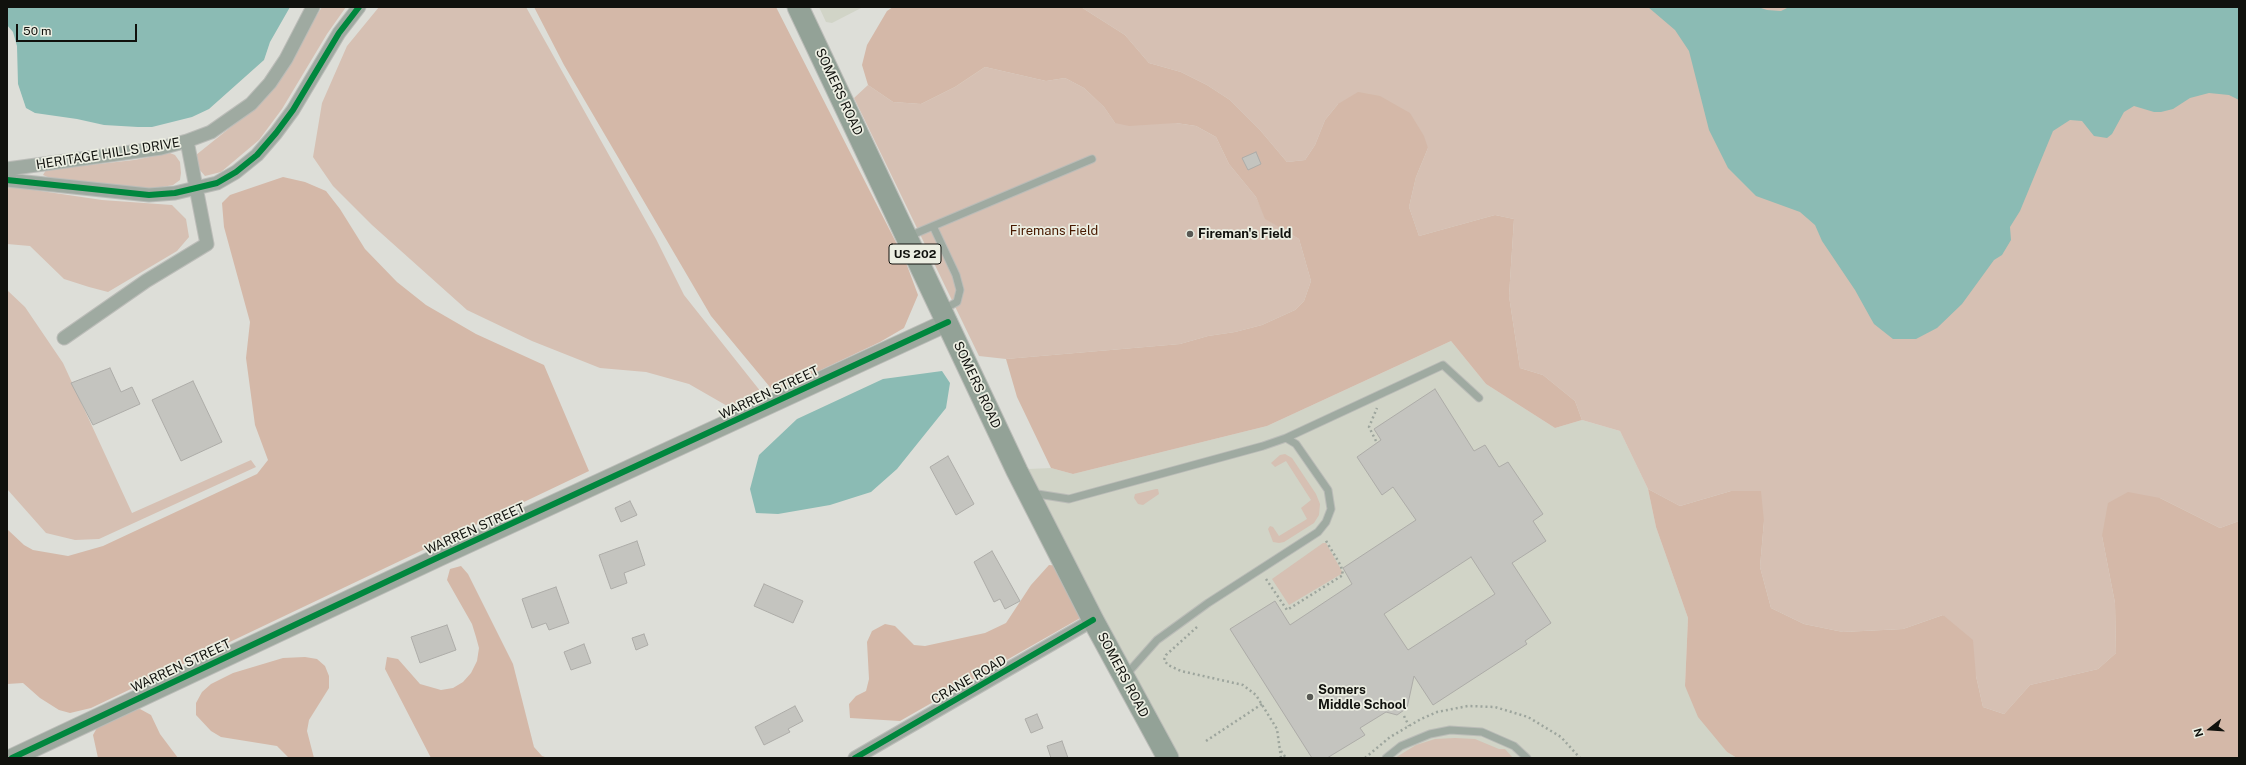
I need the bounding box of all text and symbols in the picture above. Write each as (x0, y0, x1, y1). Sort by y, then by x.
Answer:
scale bar (18, 16, 139, 42)
text: 50 m (23, 24, 51, 38)
street label: SOMERS ROAD (812, 46, 866, 138)
street label: HERITAGE HILLS DRIVE (35, 135, 181, 173)
park label: Firemans Field (1010, 223, 1098, 239)
place label: Fireman's Field (1198, 226, 1291, 242)
marker: Fireman's Field (1185, 229, 1195, 239)
road number: US 202 (889, 244, 941, 264)
street label: SOMERS ROAD (950, 339, 1004, 431)
street label: WARREN STREET (717, 363, 821, 423)
street label: WARREN STREET (422, 500, 528, 558)
street label: SOMERS ROAD (1094, 630, 1152, 720)
street label: WARREN STREET (129, 636, 233, 696)
street label: CRANE ROAD (929, 652, 1009, 708)
place label: Somers Middle School (1318, 682, 1407, 713)
marker: Somers Middle School (1305, 692, 1315, 702)
north arrow (2190, 709, 2230, 749)
text: N (2192, 727, 2206, 738)

